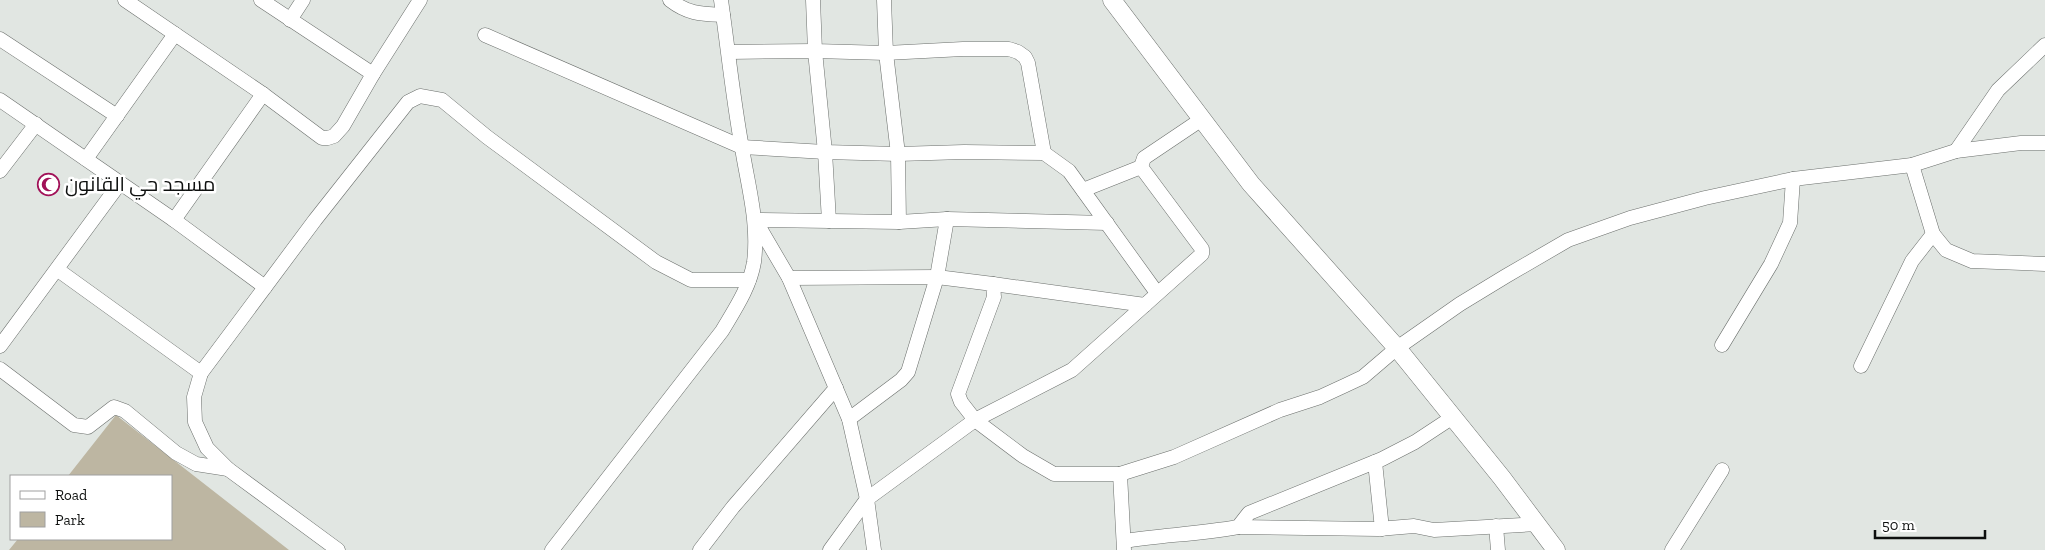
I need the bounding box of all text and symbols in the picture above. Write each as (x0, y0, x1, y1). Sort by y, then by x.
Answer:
mosque icon: مسجد حي القانون (37, 172, 61, 196)
place label: مسجد حي القانون (65, 172, 215, 200)
legend (10, 475, 172, 540)
text: Road (55, 486, 88, 504)
scale bar (1875, 508, 1985, 540)
text: Park (55, 511, 85, 529)
text: 50 m (1882, 516, 1915, 534)

